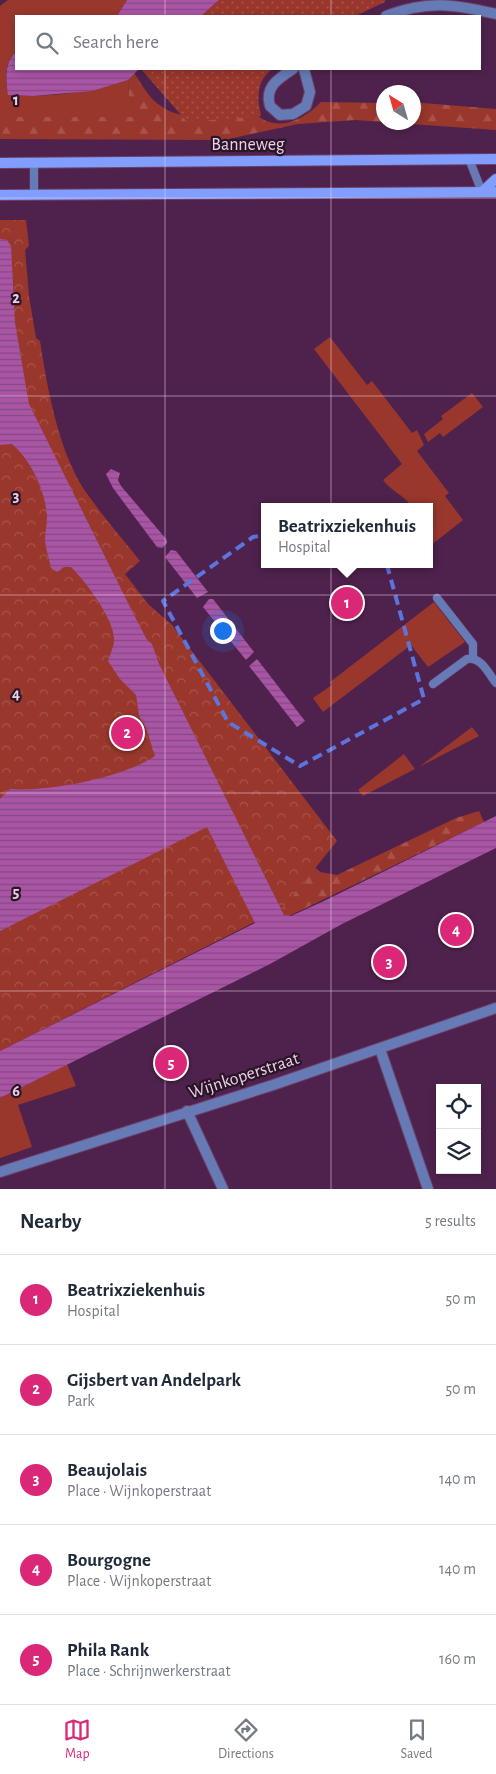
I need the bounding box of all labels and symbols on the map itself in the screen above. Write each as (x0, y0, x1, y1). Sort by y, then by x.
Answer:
north arrow (376, 85, 421, 130)
text: 1 (13, 92, 19, 108)
street label: Banneweg (211, 136, 285, 154)
text: 2 (12, 290, 20, 306)
text: 3 (13, 488, 20, 504)
pin: 1 (331, 584, 363, 622)
your location (210, 618, 236, 644)
text: 4 (12, 686, 20, 702)
pin: 2 (111, 714, 143, 752)
text: 5 (13, 884, 20, 900)
pin: 4 (440, 911, 472, 949)
pin: 3 (373, 943, 405, 981)
pin: 5 (155, 1044, 187, 1082)
street label: Wijnkoperstraat (187, 1050, 302, 1102)
text: 6 (12, 1083, 20, 1099)

